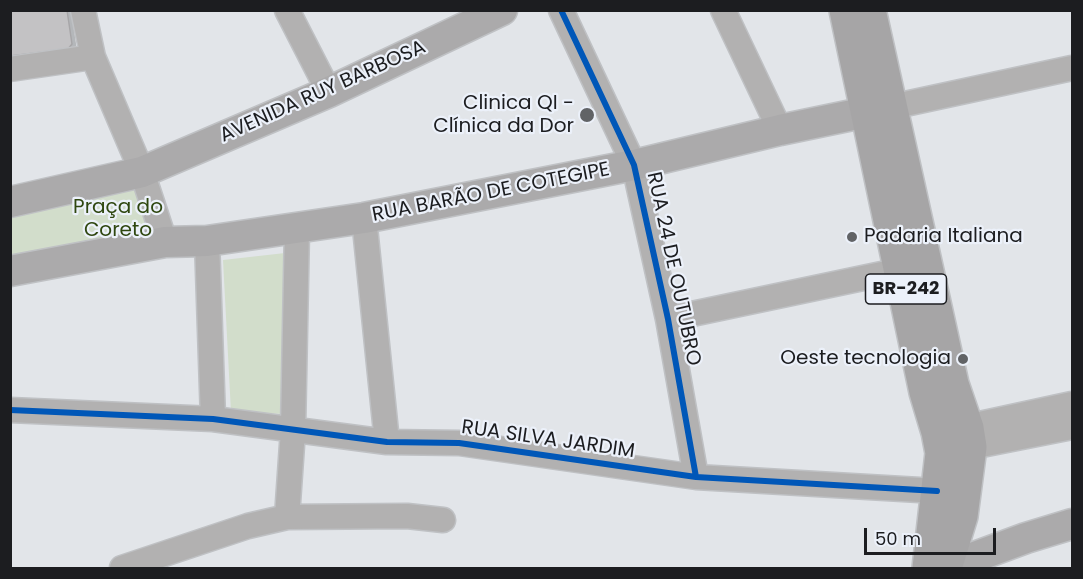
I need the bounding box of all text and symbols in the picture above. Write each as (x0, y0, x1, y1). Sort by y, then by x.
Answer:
street label: AVENIDA RUY BARBOSA (216, 36, 430, 148)
place label: Clinica QI - Clínica da Dor (433, 92, 574, 139)
marker: Clinica QI - Clínica da Dor (578, 106, 596, 124)
street label: RUA BARÃO DE COTEGIPE (370, 158, 612, 228)
street label: RUA 24 DE OUTUBRO (641, 170, 705, 368)
park label: Praça do Coreto (73, 196, 163, 243)
place label: Padaria Italiana (864, 225, 1023, 249)
marker: Padaria Italiana (845, 230, 859, 244)
road number: BR-242 (866, 274, 946, 304)
place label: Oeste tecnologia (780, 347, 951, 371)
marker: Oeste tecnologia (956, 352, 970, 366)
street label: RUA SILVA JARDIM (460, 416, 636, 464)
scale bar (867, 516, 999, 554)
text: 50 m (875, 526, 921, 551)

